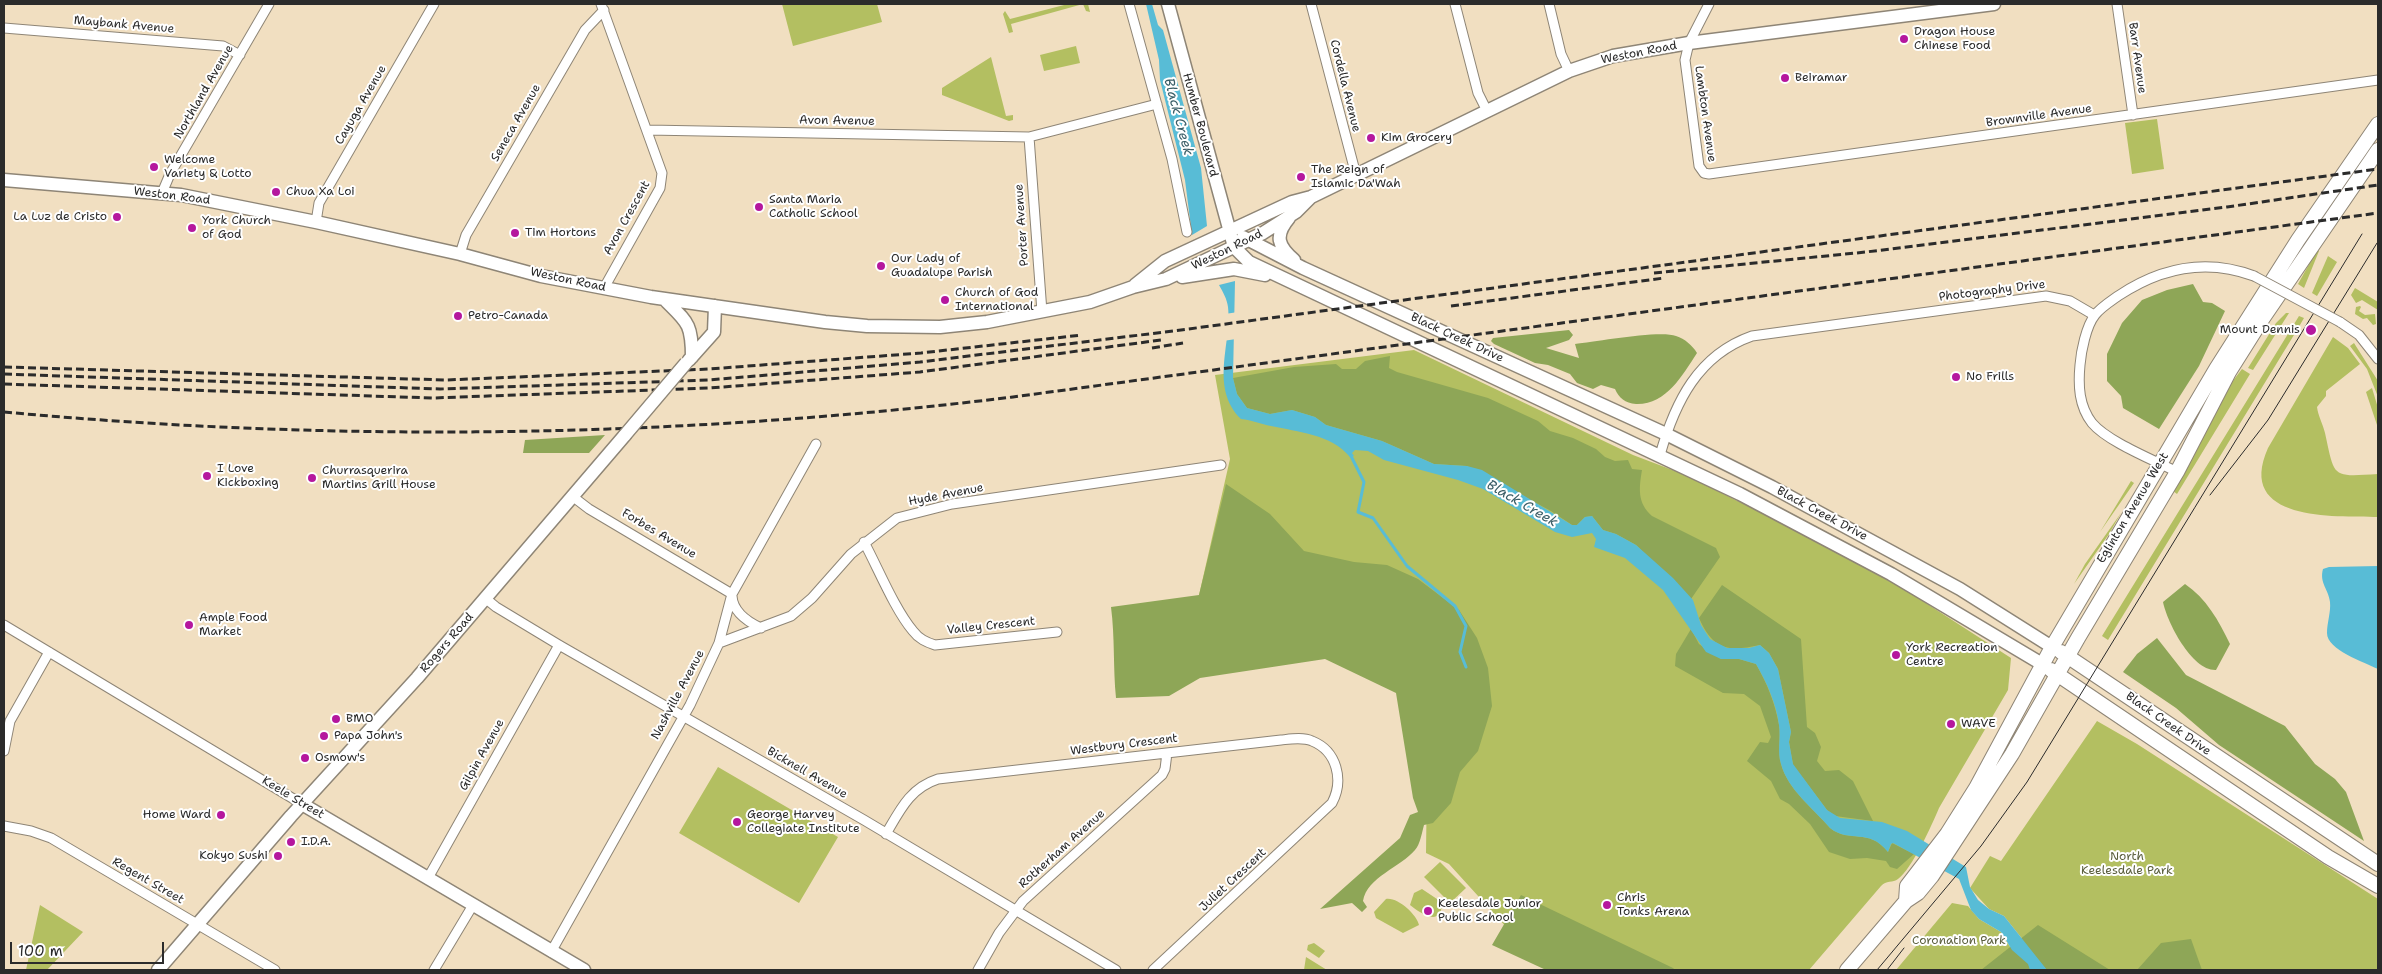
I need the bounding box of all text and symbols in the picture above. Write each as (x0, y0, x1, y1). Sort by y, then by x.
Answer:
street label: Maybank Avenue (73, 13, 175, 37)
street label: Barr Avenue (2125, 22, 2149, 94)
place label: Dragon House Chinese Food (1914, 25, 1995, 53)
marker: Dragon House Chinese Food (1898, 33, 1910, 45)
street label: Cordella Avenue (1327, 38, 1363, 134)
street label: Weston Road (1600, 39, 1678, 67)
street label: Northland Avenue (171, 42, 237, 142)
street label: Cayuga Avenue (332, 63, 390, 147)
street label: Lambton Avenue (1691, 65, 1719, 163)
street label: Humber Boulevard (1179, 71, 1221, 179)
place label: Beiramar (1795, 71, 1847, 85)
marker: Beiramar (1779, 72, 1791, 84)
water label: Black Creek (1160, 76, 1196, 158)
street label: Seneca Avenue (488, 82, 544, 164)
street label: Brownville Avenue (1985, 101, 2093, 131)
street label: Avon Avenue (799, 113, 875, 129)
place label: Kim Grocery (1381, 131, 1452, 145)
marker: Kim Grocery (1365, 132, 1377, 144)
place label: Welcome Variety & Lotto (164, 153, 252, 181)
marker: Welcome Variety & Lotto (148, 161, 160, 173)
place label: The Reign of Islamic Da'Wah (1311, 163, 1401, 191)
marker: The Reign of Islamic Da'Wah (1295, 171, 1307, 183)
street label: Avon Crescent (601, 178, 653, 258)
street label: Porter Avenue (1012, 183, 1032, 267)
street label: Weston Road (133, 184, 211, 208)
place label: Chua Xa Loi (286, 185, 355, 199)
marker: Chua Xa Loi (270, 186, 282, 198)
place label: Santa Maria Catholic School (769, 193, 858, 221)
marker: Santa Maria Catholic School (753, 201, 765, 213)
place label: La Luz de Cristo (13, 210, 107, 224)
marker: La Luz de Cristo (111, 211, 123, 223)
place label: York Church of God (202, 214, 271, 242)
marker: York Church of God (186, 222, 198, 234)
place label: Tim Hortons (525, 226, 596, 240)
marker: Tim Hortons (509, 227, 521, 239)
street label: Weston Road (1189, 227, 1265, 273)
place label: Our Lady of Guadalupe Parish (891, 252, 993, 280)
marker: Our Lady of Guadalupe Parish (875, 260, 887, 272)
street label: Weston Road (529, 265, 607, 295)
street label: Photography Drive (1938, 277, 2046, 305)
place label: Church of God International (955, 286, 1038, 314)
marker: Church of God International (939, 294, 951, 306)
place label: Petro-Canada (468, 309, 548, 323)
marker: Petro-Canada (452, 310, 464, 322)
street label: Black Creek Drive (1408, 310, 1506, 366)
place label: Mount Dennis (2220, 323, 2300, 337)
marker: Mount Dennis (2304, 323, 2318, 337)
place label: No Frills (1966, 370, 2014, 384)
marker: No Frills (1950, 371, 1962, 383)
street label: Eglinton Avenue West (2094, 450, 2172, 566)
place label: I Love Kickboxing (217, 462, 279, 490)
place label: Churrasquerira Martins Grill House (322, 464, 436, 492)
marker: I Love Kickboxing (201, 470, 213, 482)
marker: Churrasquerira Martins Grill House (306, 472, 318, 484)
water label: Black Creek (1483, 477, 1561, 531)
street label: Hyde Avenue (907, 481, 985, 509)
street label: Black Creek Drive (1774, 484, 1870, 544)
street label: Forbes Avenue (619, 506, 699, 562)
street label: Rogers Road (417, 610, 477, 676)
place label: Ample Food Market (199, 611, 267, 639)
street label: Valley Crescent (946, 614, 1036, 638)
marker: Ample Food Market (183, 619, 195, 631)
place label: York Recreation Centre (1906, 641, 1998, 669)
street label: Nashville Avenue (648, 648, 708, 742)
marker: York Recreation Centre (1890, 649, 1902, 661)
street label: Black Creek Drive (2123, 689, 2213, 759)
place label: BMO (346, 712, 373, 726)
marker: BMO (330, 713, 342, 725)
street label: Gilpin Avenue (456, 717, 508, 793)
place label: WAVE (1961, 717, 1996, 731)
marker: WAVE (1945, 718, 1957, 730)
place label: Papa John's (334, 729, 403, 743)
marker: Papa John's (318, 730, 330, 742)
street label: Westbury Crescent (1069, 731, 1179, 759)
street label: Bicknell Avenue (764, 744, 850, 802)
place label: Osmow's (315, 751, 365, 765)
marker: Osmow's (299, 752, 311, 764)
street label: Keele Street (259, 774, 327, 822)
street label: Rotherham Avenue (1016, 807, 1108, 891)
place label: Home Ward (143, 808, 211, 822)
place label: George Harvey Collegiate Institute (747, 808, 860, 836)
marker: Home Ward (215, 809, 227, 821)
marker: George Harvey Collegiate Institute (731, 816, 743, 828)
place label: I.D.A. (301, 835, 331, 849)
marker: I.D.A. (285, 836, 297, 848)
street label: Juliet Crescent (1197, 845, 1269, 915)
place label: Kokyo Sushi (199, 849, 268, 863)
marker: Kokyo Sushi (272, 850, 284, 862)
park label: North Keelesdale Park (2081, 850, 2173, 878)
street label: Regent Street (110, 855, 186, 907)
place label: Chris Tonks Arena (1617, 891, 1689, 919)
place label: Keelesdale Junior Public School (1438, 897, 1541, 925)
marker: Chris Tonks Arena (1601, 899, 1613, 911)
marker: Keelesdale Junior Public School (1422, 905, 1434, 917)
scale bar (12, 932, 166, 964)
park label: Coronation Park (1912, 934, 2006, 948)
text: 100 m (18, 941, 63, 961)

